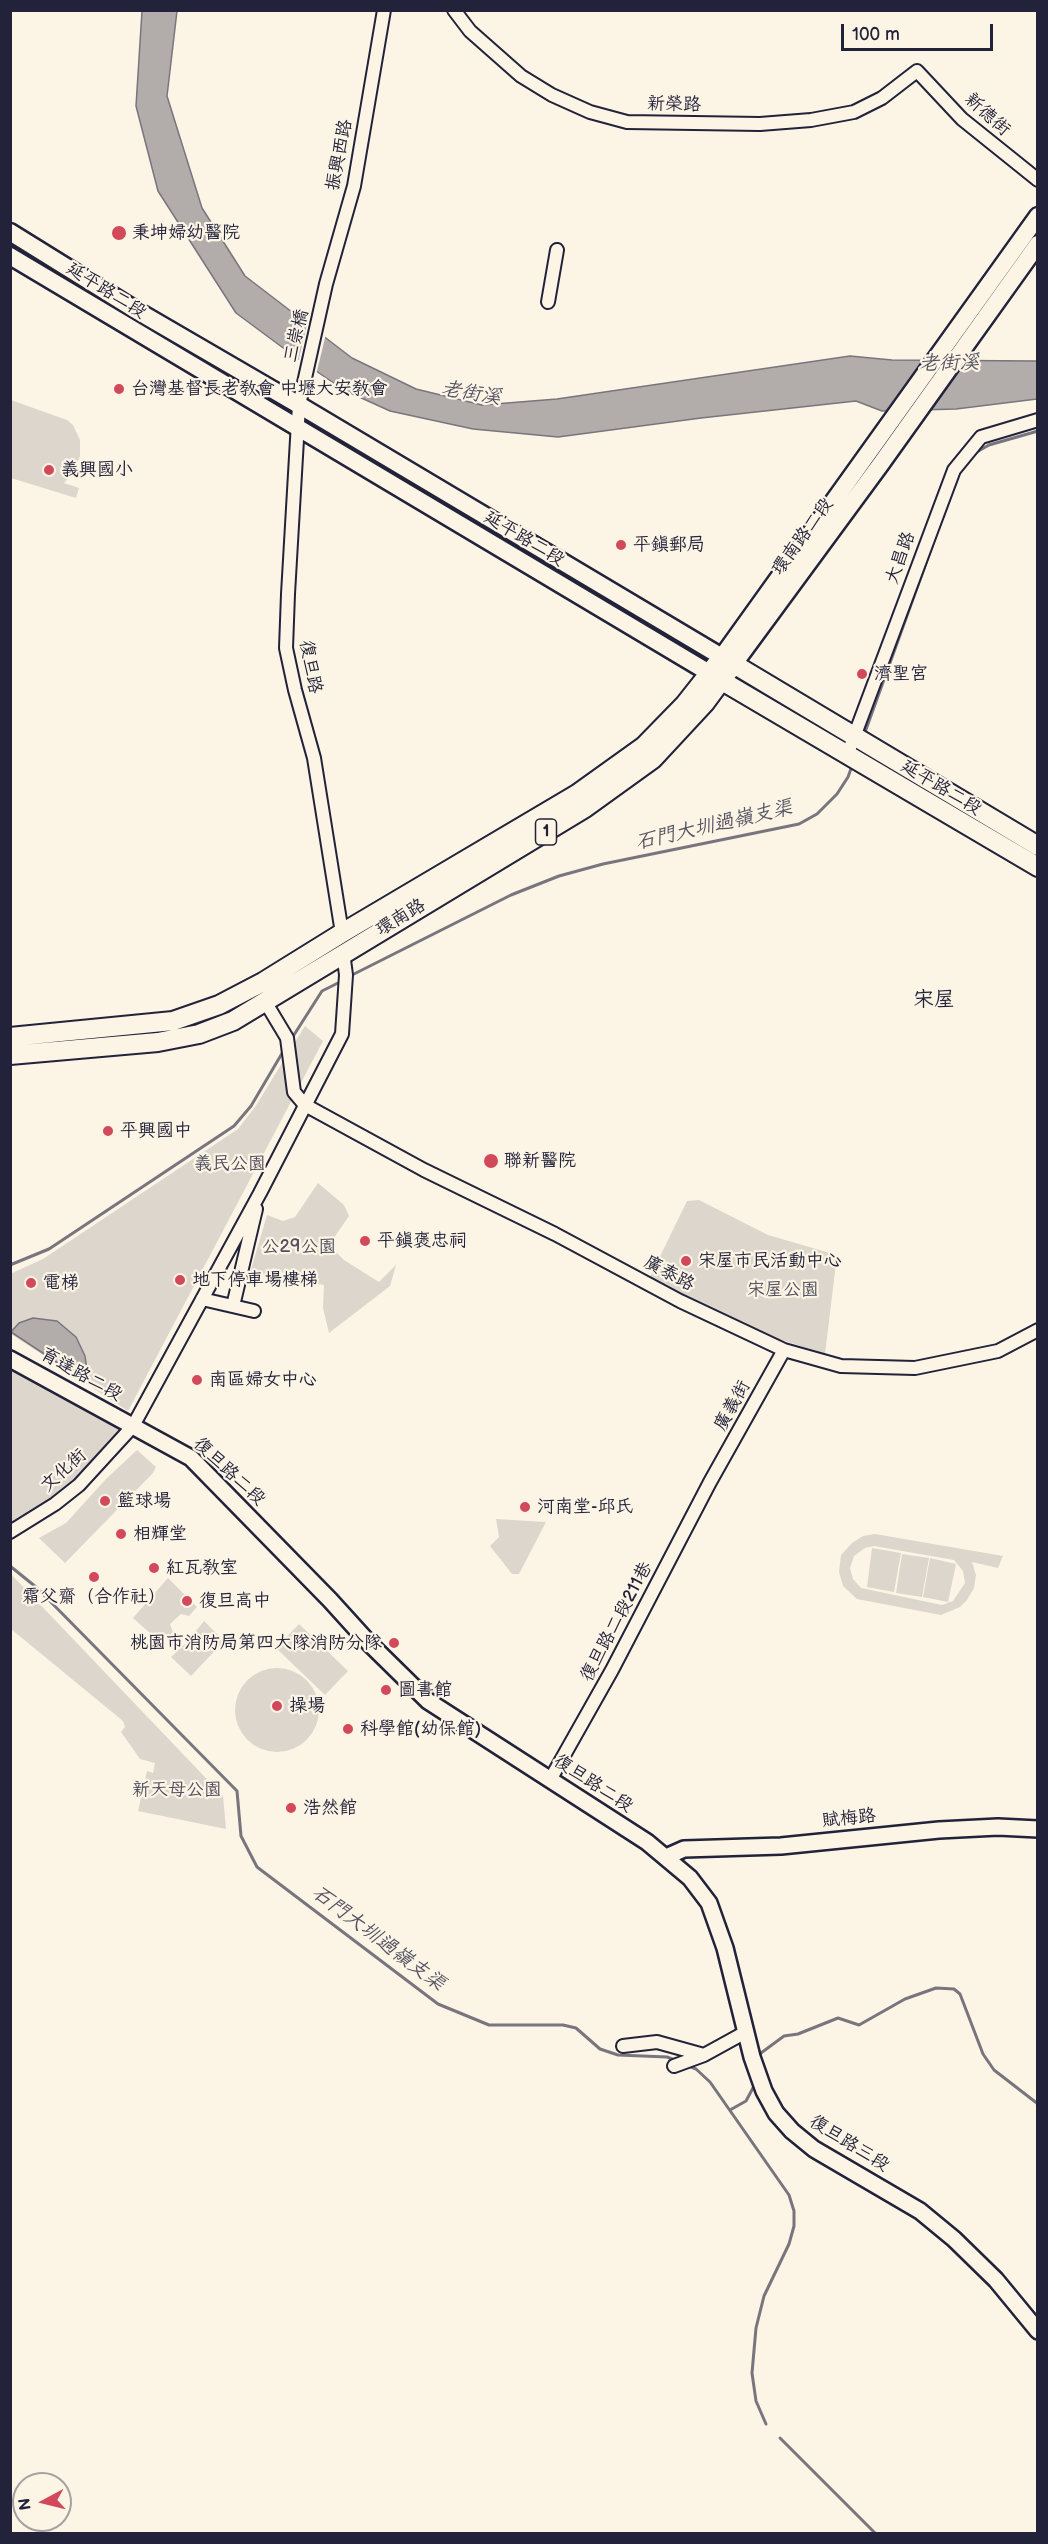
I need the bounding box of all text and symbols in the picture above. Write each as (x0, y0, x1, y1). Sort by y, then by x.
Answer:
scale bar (844, 12, 996, 50)
text: 100 m (852, 24, 900, 45)
street label: 新德街 (960, 89, 1014, 141)
street label: 新榮路 (647, 94, 701, 116)
street label: 振興西路 (323, 118, 357, 192)
place label: 秉坤婦幼醫院 (132, 222, 240, 244)
marker: 秉坤婦幼醫院 (110, 224, 128, 242)
street label: 延平路二段 (62, 258, 150, 324)
street label: 三崇橋 (280, 307, 314, 365)
water label: 老街溪 (919, 351, 979, 377)
water label: 老街溪 (439, 377, 503, 411)
place label: 台灣基督長老教會 中壢大安教會 (131, 378, 388, 400)
marker: 台灣基督長老教會 中壢大安教會 (112, 382, 126, 396)
place label: 義興國小 (61, 459, 133, 481)
marker: 義興國小 (42, 463, 56, 477)
street label: 環南路二段 (768, 494, 838, 580)
street label: 延平路二段 (480, 507, 568, 571)
street label: 大昌路 (882, 529, 920, 587)
place label: 平鎮郵局 (633, 534, 705, 556)
marker: 平鎮郵局 (614, 538, 628, 552)
street label: 復旦路 (294, 638, 326, 696)
place label: 濟聖宮 (874, 663, 928, 685)
marker: 濟聖宮 (855, 667, 869, 681)
street label: 延平路二段 (897, 756, 985, 820)
water label: 石門大圳過嶺支渠 (633, 796, 795, 856)
road number: 1 (536, 819, 556, 845)
street label: 環南路 (372, 895, 430, 941)
district label: 宋屋 (913, 988, 955, 1014)
place label: 平興國中 (120, 1120, 192, 1142)
marker: 平興國中 (101, 1124, 115, 1138)
place label: 聯新醫院 (504, 1150, 576, 1172)
marker: 聯新醫院 (482, 1152, 500, 1170)
park label: 義民公園 (194, 1153, 266, 1175)
place label: 平鎮褒忠祠 (377, 1230, 467, 1252)
marker: 平鎮褒忠祠 (358, 1234, 372, 1248)
park label: 公29公園 (261, 1236, 337, 1258)
place label: 宋屋市民活動中心 (698, 1250, 842, 1272)
street label: 廣泰路 (640, 1252, 698, 1296)
marker: 宋屋市民活動中心 (679, 1254, 693, 1268)
place label: 地下停車場樓梯 (192, 1269, 318, 1291)
place label: 電梯 (43, 1272, 79, 1294)
marker: 地下停車場樓梯 (173, 1273, 187, 1287)
marker: 電梯 (24, 1276, 38, 1290)
park label: 宋屋公園 (747, 1279, 819, 1301)
street label: 育達路二段 (36, 1344, 126, 1406)
place label: 南區婦女中心 (209, 1369, 317, 1391)
marker: 南區婦女中心 (190, 1373, 204, 1387)
street label: 廣義街 (710, 1377, 756, 1435)
street label: 復旦路二段 (189, 1433, 269, 1511)
street label: 文化街 (37, 1445, 91, 1497)
place label: 籃球場 (117, 1490, 171, 1512)
marker: 籃球場 (98, 1494, 112, 1508)
place label: 河南堂-邱氏 (537, 1496, 634, 1518)
marker: 河南堂-邱氏 (518, 1500, 532, 1514)
place label: 相輝堂 (133, 1523, 187, 1545)
marker: 相輝堂 (114, 1527, 128, 1541)
place label: 紅瓦教室 (166, 1557, 238, 1579)
street label: 復旦路二段211巷 (576, 1559, 658, 1685)
marker: 紅瓦教室 (147, 1561, 161, 1575)
marker: 霜父齋（合作社） (87, 1570, 101, 1584)
place label: 霜父齋（合作社） (22, 1586, 166, 1608)
place label: 復旦高中 (199, 1590, 271, 1612)
marker: 復旦高中 (180, 1594, 194, 1608)
place label: 桃園市消防局第四大隊消防分隊 (130, 1632, 382, 1654)
marker: 桃園市消防局第四大隊消防分隊 (387, 1636, 401, 1650)
place label: 圖書館 (398, 1679, 452, 1701)
marker: 圖書館 (379, 1683, 393, 1697)
place label: 操場 (289, 1695, 325, 1717)
marker: 操場 (270, 1699, 284, 1713)
place label: 科學館(幼保館) (360, 1718, 481, 1740)
marker: 科學館(幼保館) (341, 1722, 355, 1736)
street label: 復旦路二段 (549, 1750, 637, 1818)
park label: 新天母公園 (132, 1779, 222, 1801)
place label: 浩然館 (303, 1797, 357, 1819)
marker: 浩然館 (284, 1801, 298, 1815)
street label: 賦梅路 (821, 1805, 877, 1833)
water label: 石門大圳過嶺支渠 (307, 1881, 449, 1997)
street label: 復旦路三段 (805, 2111, 893, 2177)
north arrow (12, 2472, 72, 2532)
text: N (15, 2497, 36, 2511)

